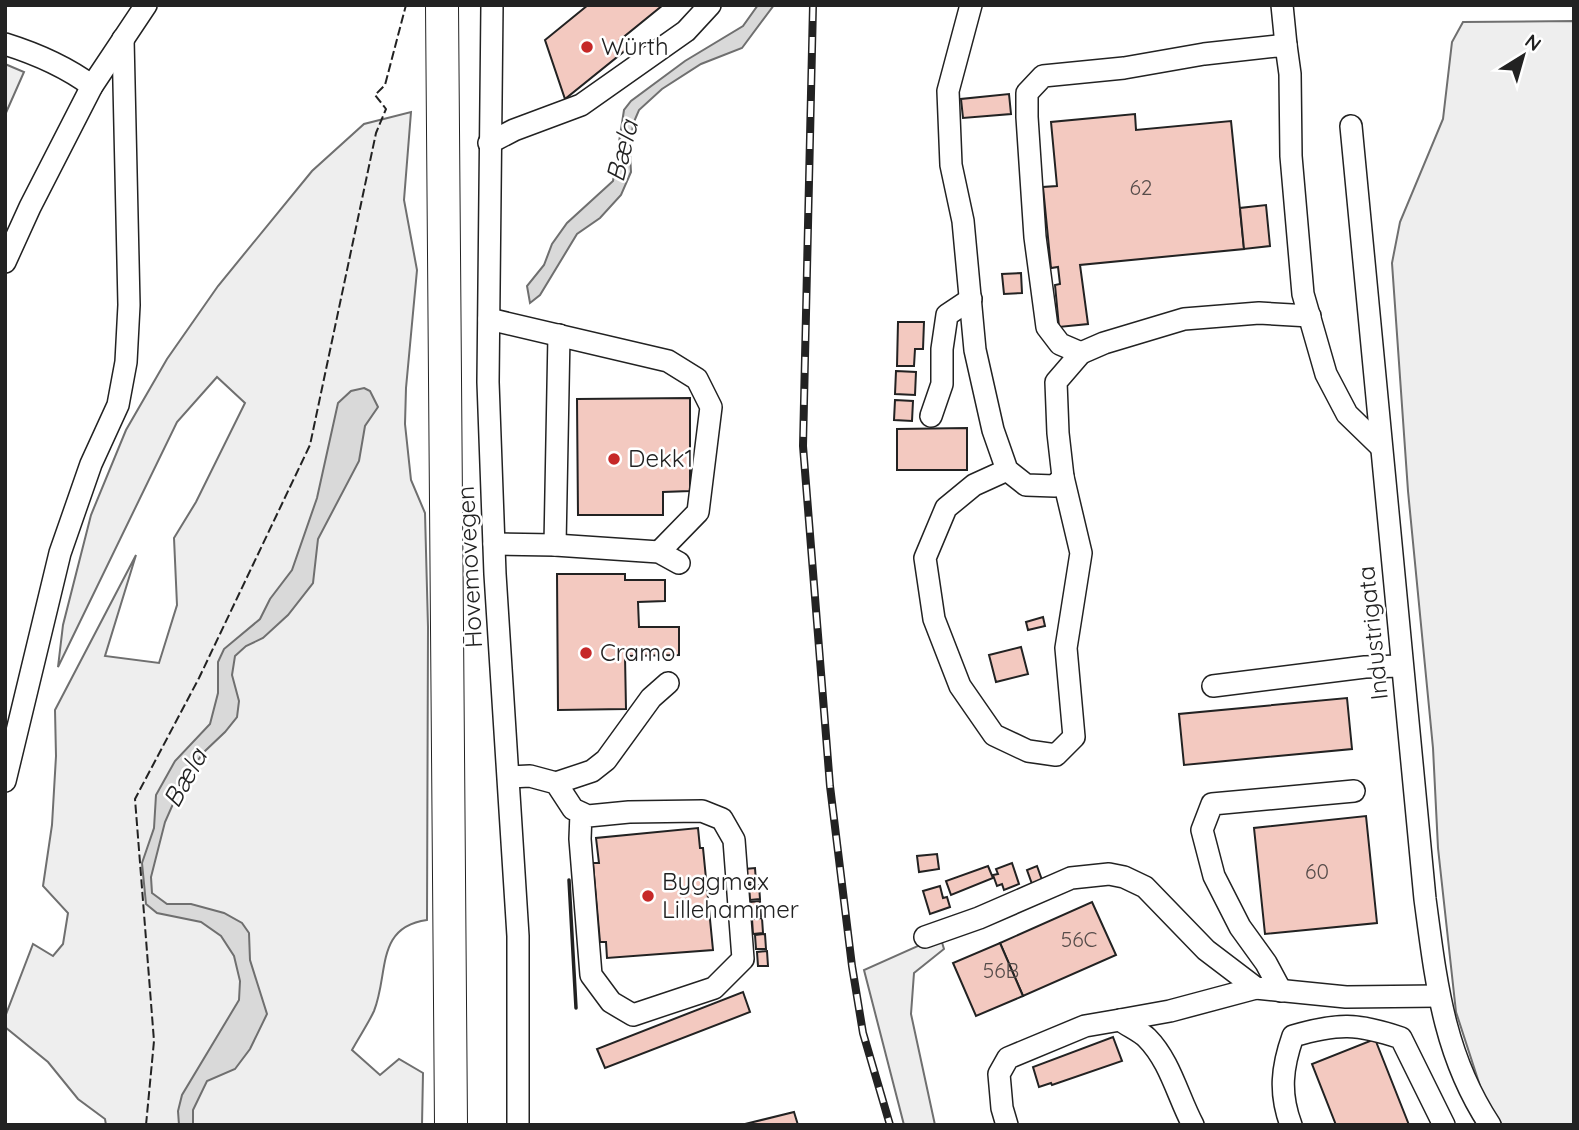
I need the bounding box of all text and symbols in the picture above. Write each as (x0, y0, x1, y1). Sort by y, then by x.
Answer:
north arrow (1488, 21, 1558, 91)
text: N (1520, 29, 1546, 56)
place label: Würth (601, 31, 669, 61)
marker: Würth (579, 39, 595, 55)
water label: Bæla (598, 116, 645, 185)
house number: 62 (1130, 174, 1152, 200)
place label: Dekk1 (628, 443, 693, 473)
marker: Dekk1 (606, 451, 622, 467)
street label: Hovemovegen (450, 485, 488, 649)
street label: Industrigata (1350, 565, 1394, 701)
place label: Cramo (600, 637, 676, 667)
marker: Cramo (578, 645, 594, 661)
water label: Bæla (155, 741, 215, 813)
house number: 60 (1305, 858, 1329, 884)
place label: Byggmax Lillehammer (662, 866, 799, 924)
marker: Byggmax Lillehammer (640, 888, 656, 904)
house number: 56C (1061, 926, 1098, 952)
house number: 56B (983, 957, 1019, 983)

